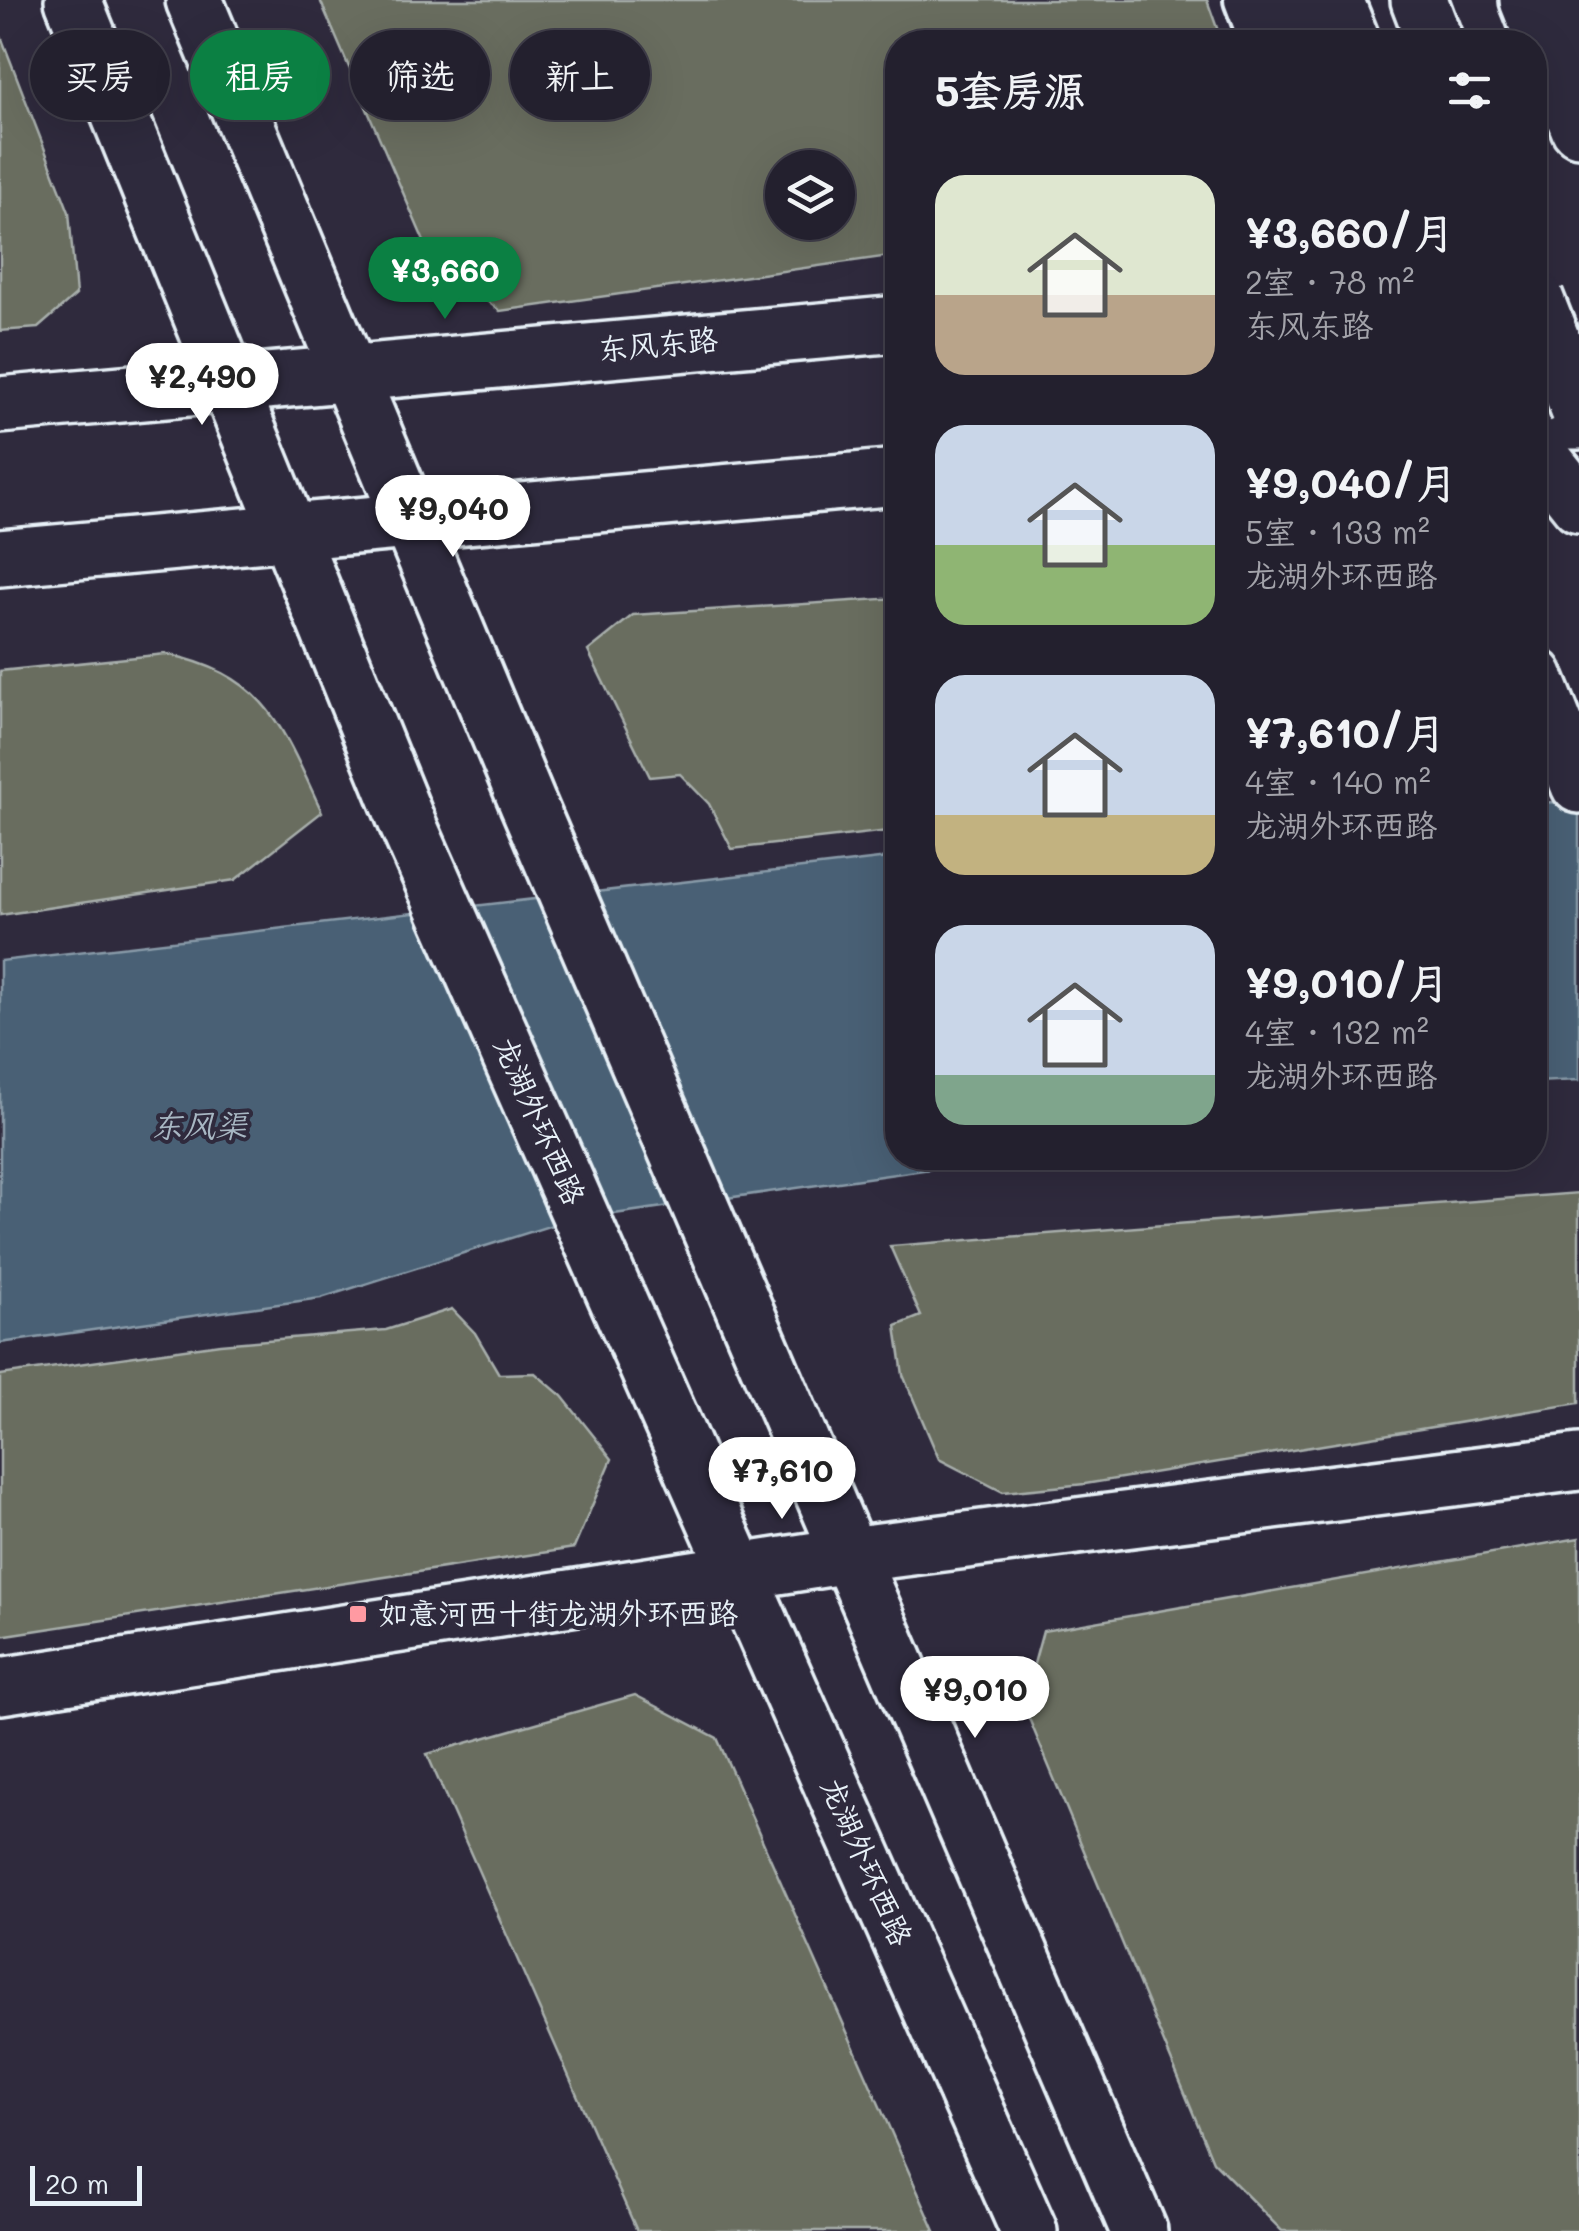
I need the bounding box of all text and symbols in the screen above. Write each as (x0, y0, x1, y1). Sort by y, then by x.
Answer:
chip: 买房 (30, 30, 170, 120)
chip: 租房 (190, 30, 330, 120)
chip: 筛选 (350, 30, 490, 120)
chip: 新上 (510, 30, 650, 120)
text: 5套房源 (935, 62, 1086, 117)
icon: filters (1442, 63, 1497, 118)
map controls (765, 150, 855, 240)
button: layers (765, 150, 855, 240)
text: ¥3,660/月 (1245, 204, 1455, 259)
icon: home (1015, 215, 1135, 335)
pin: ¥3,660 (364, 237, 526, 322)
text: ¥3,660 (390, 248, 500, 290)
text: 2室 · 78 m² (1245, 260, 1414, 302)
text: 东风东路 (1245, 303, 1373, 345)
street label: 东风东路 (596, 318, 719, 368)
pin: ¥2,490 (121, 343, 283, 428)
text: ¥2,490 (148, 354, 256, 396)
text: ¥9,040/月 (1245, 454, 1458, 509)
icon: home (1015, 465, 1135, 585)
pin: ¥9,040 (372, 475, 534, 560)
text: ¥9,040 (397, 486, 509, 528)
text: 5室 · 133 m² (1245, 510, 1430, 552)
text: 龙湖外环西路 (1245, 553, 1437, 595)
text: ¥7,610/月 (1245, 704, 1446, 759)
icon: home (1015, 715, 1135, 835)
text: 4室 · 140 m² (1245, 760, 1431, 802)
text: 龙湖外环西路 (1245, 803, 1437, 845)
text: ¥9,010/月 (1245, 954, 1450, 1009)
icon: home (1015, 965, 1135, 1085)
text: 4室 · 132 m² (1245, 1010, 1429, 1052)
street label: 龙湖外环西路 (486, 1030, 596, 1211)
text: 龙湖外环西路 (1245, 1053, 1437, 1095)
water label: 东风渠 (151, 1103, 250, 1145)
pin: ¥7,610 (701, 1437, 863, 1522)
text: ¥7,610 (731, 1448, 833, 1490)
place label: 如意河西十街龙湖外环西路 (378, 1592, 738, 1632)
marker: 如意河西十街龙湖外环西路 (347, 1603, 369, 1625)
pin: ¥9,010 (894, 1656, 1056, 1741)
text: ¥9,010 (922, 1667, 1028, 1709)
street label: 龙湖外环西路 (813, 1771, 923, 1952)
scale bar (30, 2161, 142, 2206)
text: 20 m (45, 2165, 109, 2201)

